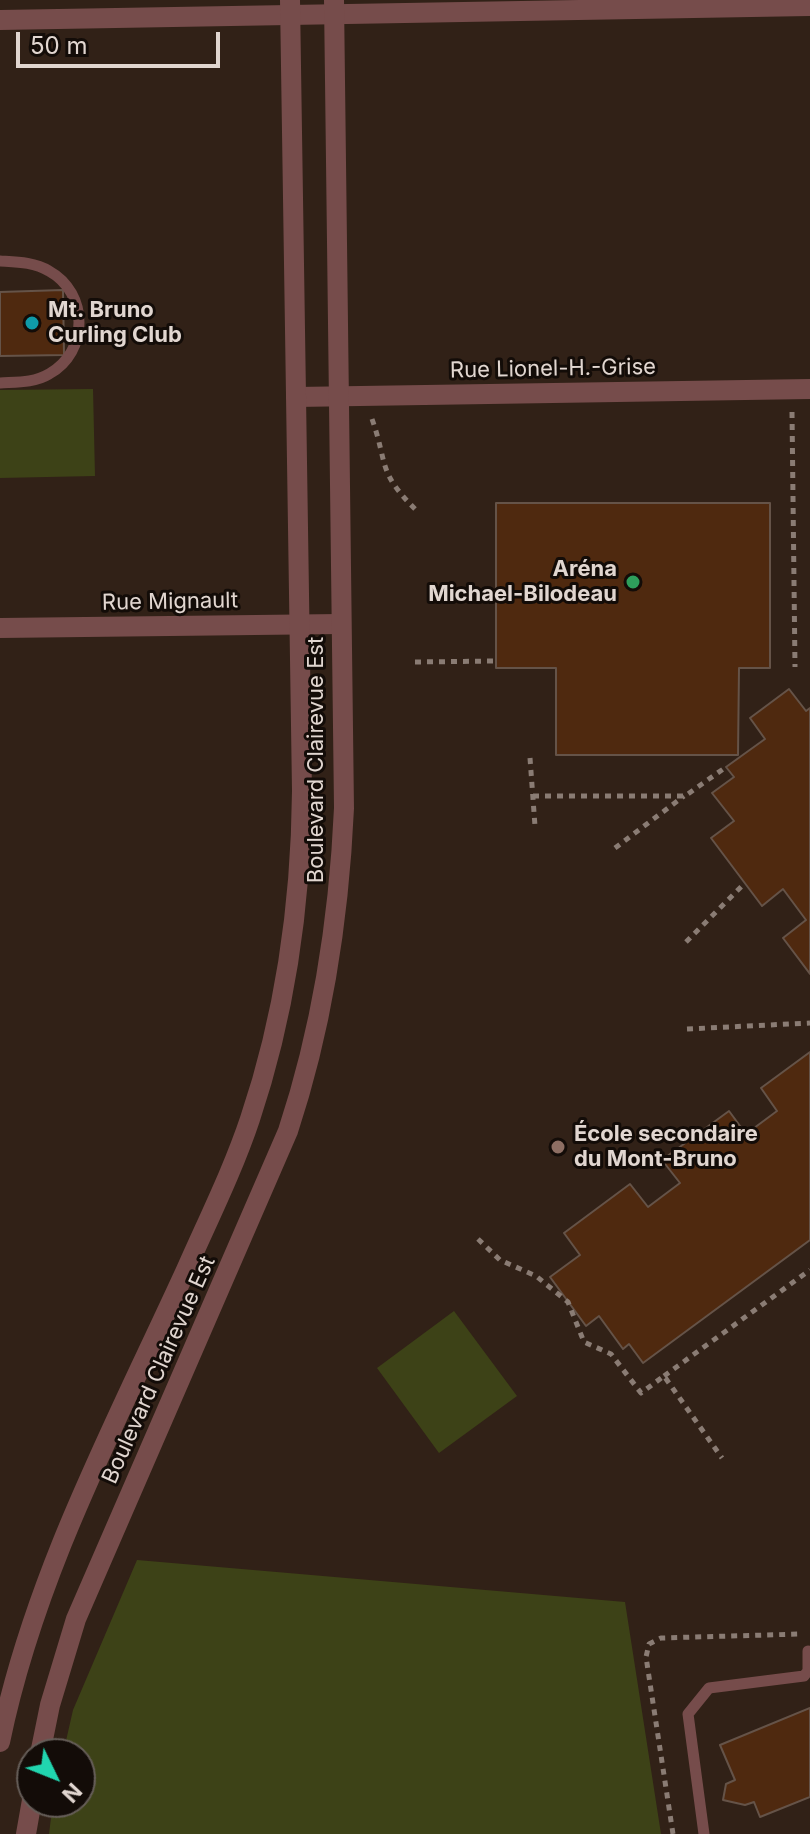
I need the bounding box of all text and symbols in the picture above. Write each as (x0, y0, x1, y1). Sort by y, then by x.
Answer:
scale bar (20, 16, 224, 66)
text: 50 m (30, 31, 88, 60)
place label: Mt. Bruno Curling Club (48, 297, 182, 348)
marker: Mt. Bruno Curling Club (23, 314, 41, 332)
street label: Rue Lionel-H.-Grise (450, 354, 656, 384)
place label: Aréna Michael-Bilodeau (428, 556, 617, 608)
marker: Aréna Michael-Bilodeau (624, 573, 642, 591)
street label: Rue Mignault (102, 588, 238, 616)
street label: Boulevard Clairevue Est (303, 637, 329, 883)
place label: École secondaire du Mont-Bruno (574, 1121, 758, 1172)
marker: École secondaire du Mont-Bruno (549, 1138, 567, 1156)
street label: Boulevard Clairevue Est (97, 1252, 221, 1488)
north arrow (16, 1738, 96, 1818)
text: N (57, 1778, 87, 1808)

